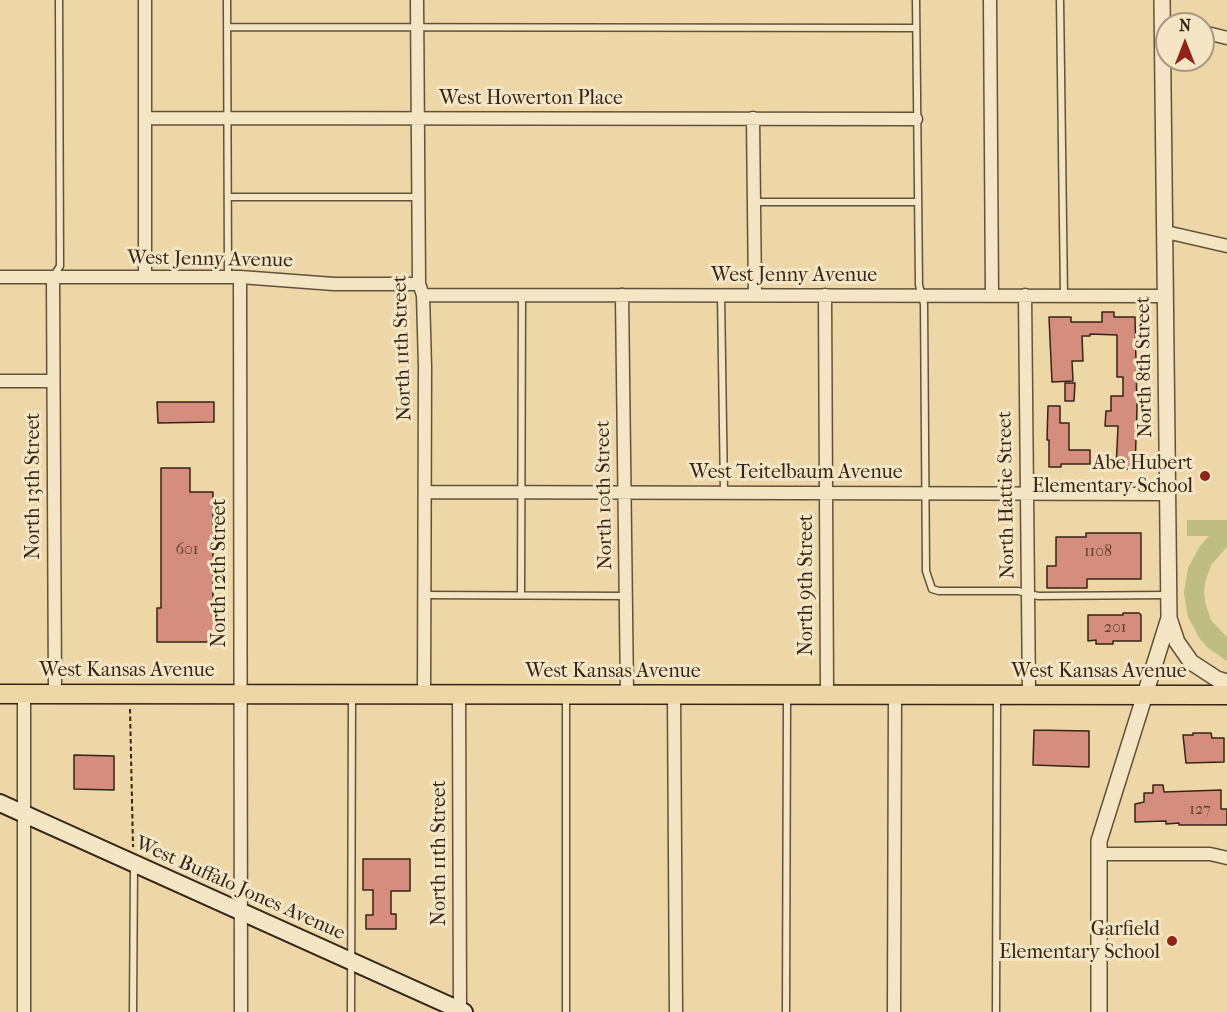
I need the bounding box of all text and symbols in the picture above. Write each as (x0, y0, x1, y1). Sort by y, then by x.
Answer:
north arrow (1155, 12, 1215, 72)
text: N (1179, 16, 1191, 35)
street label: West Howerton Place (439, 87, 623, 111)
street label: West Jenny Avenue (127, 247, 293, 273)
street label: West Jenny Avenue (711, 264, 877, 288)
street label: North 11th Street (388, 275, 418, 421)
street label: North 8th Street (1132, 296, 1158, 438)
street label: North Hattie Street (994, 411, 1020, 579)
street label: North 13th Street (22, 413, 46, 559)
street label: North 10th Street (592, 420, 618, 570)
place label: Abe Hubert Elementary School (1032, 452, 1193, 499)
street label: West Teitelbaum Avenue (689, 461, 903, 485)
marker: Abe Hubert Elementary School (1198, 469, 1212, 483)
street label: North 12th Street (208, 499, 232, 647)
street label: North 9th Street (795, 514, 819, 656)
house number: 601 (175, 540, 199, 560)
house number: 1108 (1084, 542, 1112, 562)
house number: 201 (1104, 618, 1126, 638)
street label: West Kansas Avenue (39, 659, 215, 683)
street label: West Kansas Avenue (525, 660, 701, 684)
street label: West Kansas Avenue (1011, 660, 1187, 684)
street label: North 11th Street (428, 780, 452, 926)
house number: 127 (1189, 800, 1211, 820)
street label: West Buffalo Jones Avenue (131, 832, 349, 946)
place label: Garfield Elementary School (999, 918, 1160, 965)
marker: Garfield Elementary School (1165, 934, 1179, 948)

